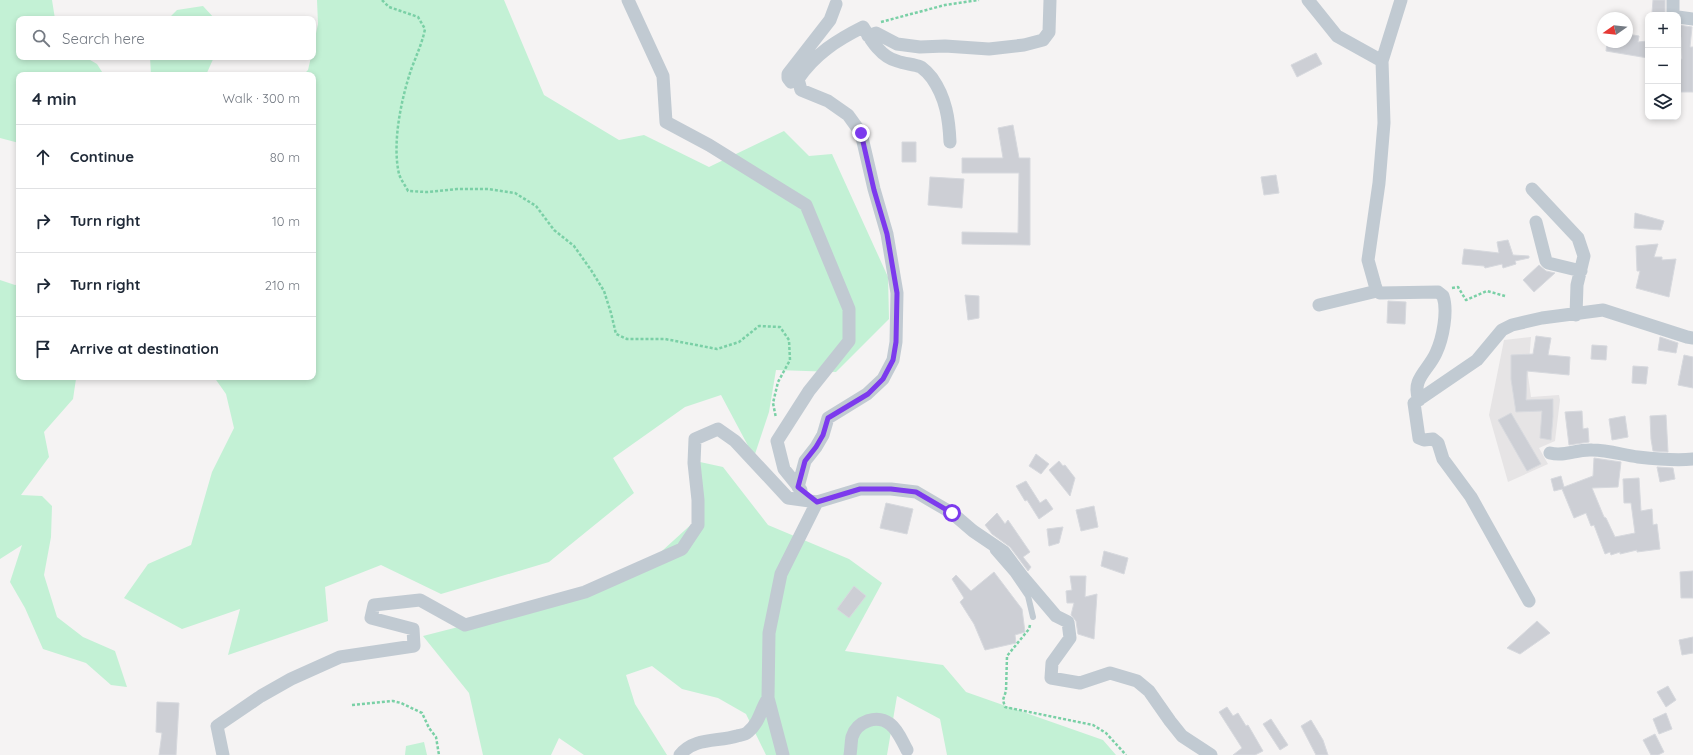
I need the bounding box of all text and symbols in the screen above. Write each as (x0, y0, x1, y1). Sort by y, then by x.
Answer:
north arrow (1597, 12, 1633, 48)
map controls (1645, 12, 1681, 120)
button: + (1645, 12, 1681, 48)
search box (16, 16, 316, 60)
icon: search (30, 27, 52, 49)
text: Search here (62, 29, 145, 48)
button: − (1645, 48, 1681, 84)
button: layers (1645, 84, 1681, 120)
text: 4 min (32, 88, 77, 109)
text: Walk · 300 m (222, 90, 300, 106)
route end (852, 124, 870, 142)
icon: ahead (32, 146, 54, 168)
text: Continue (70, 147, 134, 166)
text: 80 m (270, 149, 300, 165)
icon: right (32, 210, 54, 232)
text: Turn right (70, 211, 141, 230)
text: 10 m (272, 213, 300, 229)
icon: right (32, 274, 54, 296)
text: Turn right (70, 275, 141, 294)
text: 210 m (265, 277, 300, 293)
icon: arrive (32, 338, 54, 360)
text: Arrive at destination (70, 339, 219, 358)
route start (943, 504, 961, 522)

